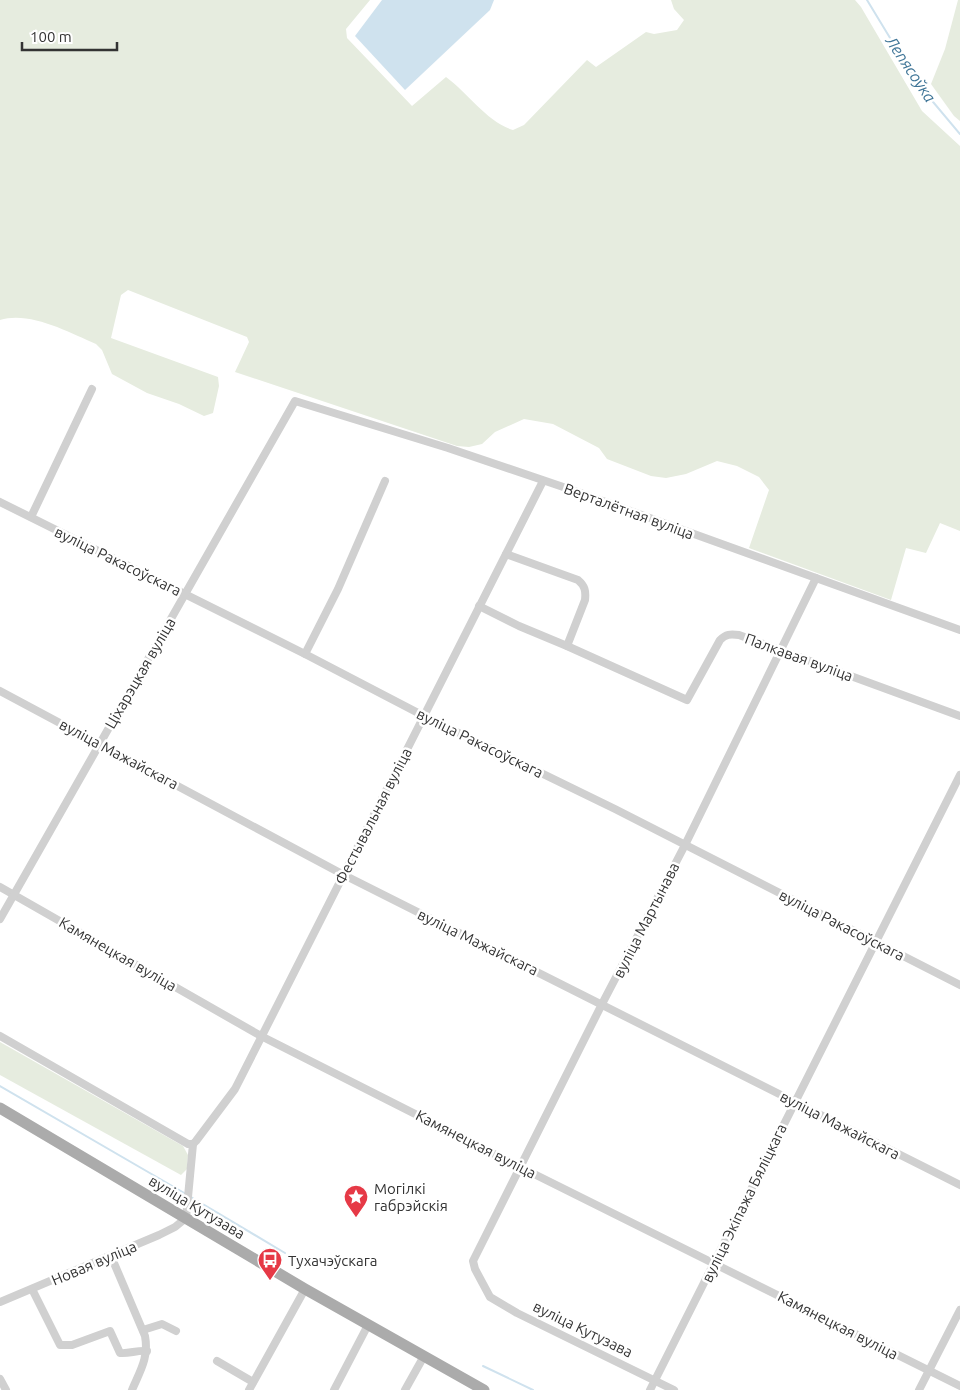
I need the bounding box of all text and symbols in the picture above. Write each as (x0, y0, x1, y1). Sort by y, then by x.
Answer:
scale bar (22, 20, 118, 52)
text: 100 m (30, 28, 72, 45)
water label: Лепясоўка (882, 32, 940, 106)
street label: Верталётная вуліца (562, 480, 696, 542)
street label: вуліца Ракасоўскага (52, 523, 184, 599)
street label: Ціхарэцкая вуліца (101, 615, 179, 731)
street label: Палкавая вуліца (743, 630, 855, 684)
street label: вуліца Ракасоўскага (414, 705, 546, 781)
street label: вуліца Мажайскага (57, 715, 181, 793)
street label: Фестывальная вуліца (331, 745, 415, 887)
street label: вуліца Мартынава (610, 859, 682, 981)
street label: вуліца Ракасоўскага (776, 886, 908, 964)
street label: вуліца Мажайскага (415, 905, 541, 979)
street label: Камянецкая вуліца (56, 913, 180, 995)
street label: вуліца Мажайскага (777, 1087, 903, 1163)
street label: Камянецкая вуліца (413, 1106, 539, 1182)
street label: вуліца Экіпажа Бяліцкага (698, 1121, 790, 1285)
street label: вуліца Кутузава (146, 1172, 248, 1242)
place label: Могілкі габрэйскія (374, 1180, 448, 1214)
place icon: Могілкі габрэйскія (343, 1184, 369, 1218)
street label: Новая вуліца (49, 1237, 139, 1289)
bus stop icon: Тухачэўскага (257, 1247, 283, 1281)
place label: Тухачэўскага (288, 1252, 377, 1269)
street label: Камянецкая вуліца (775, 1287, 901, 1363)
street label: вуліца Кутузава (530, 1298, 636, 1360)

